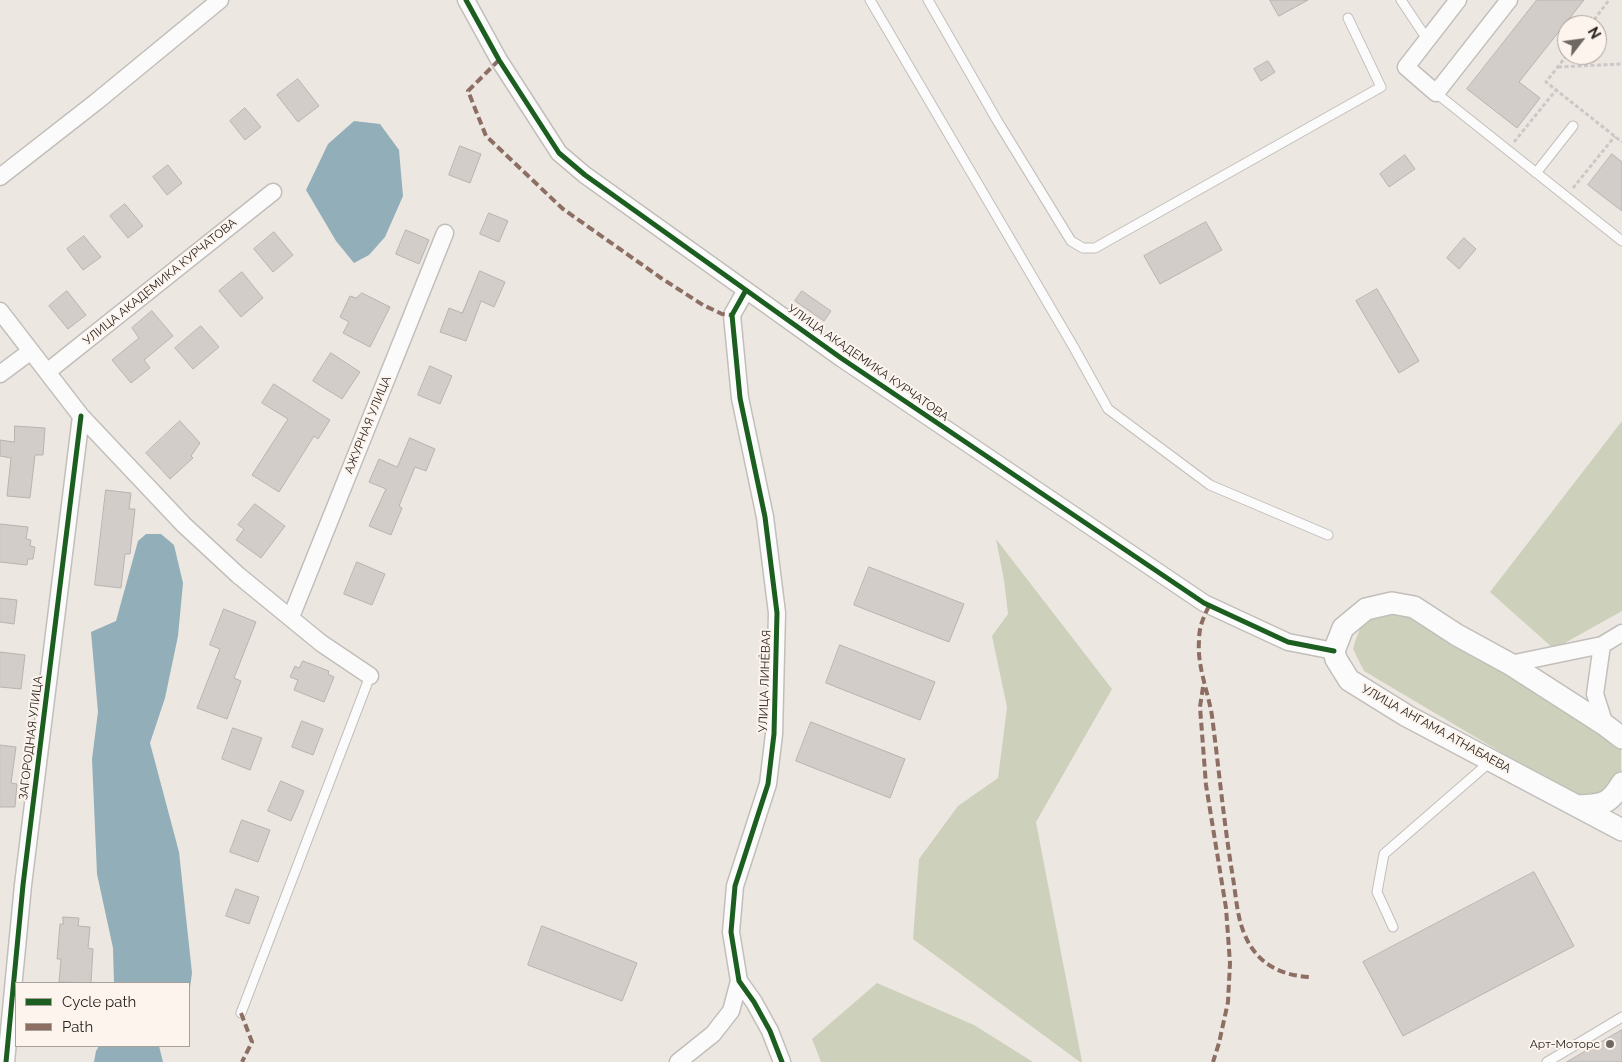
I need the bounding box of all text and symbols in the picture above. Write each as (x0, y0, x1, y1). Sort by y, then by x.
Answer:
north arrow (1557, 15, 1607, 65)
text: N (1585, 24, 1604, 42)
street label: УЛИЦА АКАДЕМИКА КУРЧАТОВА (80, 216, 240, 348)
street label: УЛИЦА АКАДЕМИКА КУРЧАТОВА (785, 302, 951, 424)
street label: АЖУРНАЯ УЛИЦА (342, 374, 394, 476)
street label: УЛИЦА ЛИНЁВАЯ (756, 629, 774, 733)
street label: ЗАГОРОДНАЯ УЛИЦА (16, 675, 46, 801)
street label: УЛИЦА АНГАМА АТНАБАЕВА (1359, 682, 1513, 776)
legend (15, 982, 190, 1047)
text: Cycle path (62, 993, 136, 1011)
text: Path (62, 1018, 93, 1036)
place label: Арт-Моторс (1530, 1037, 1600, 1051)
marker: Арт-Моторс (1604, 1038, 1616, 1050)

